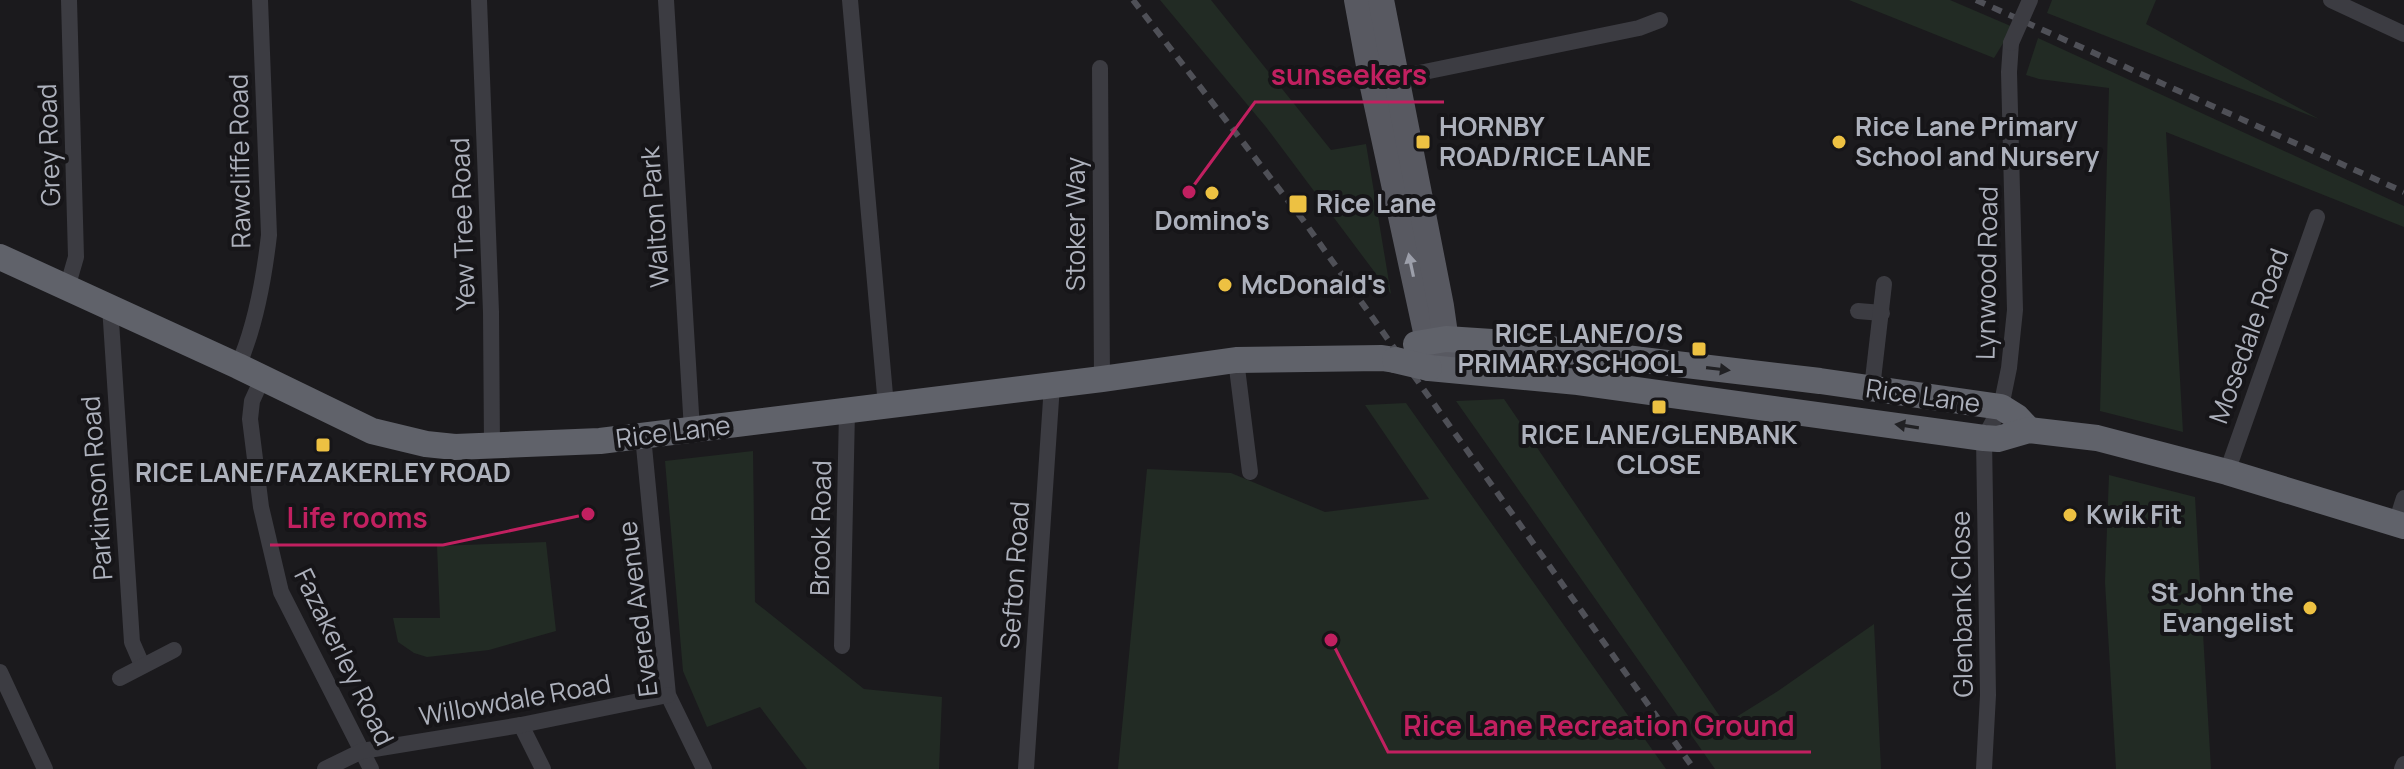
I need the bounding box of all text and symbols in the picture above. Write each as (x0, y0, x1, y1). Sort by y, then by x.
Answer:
callout: sunseekers (1255, 50, 1444, 102)
text: sunseekers (1271, 55, 1427, 93)
street label: Rawcliffe Road (219, 73, 259, 249)
street label: Grey Road (28, 83, 68, 207)
place label: HORNBY ROAD/RICE LANE (1439, 108, 1651, 174)
place label: Rice Lane Primary School and Nursery (1855, 108, 2100, 174)
marker: HORNBY ROAD/RICE LANE (1414, 133, 1432, 151)
marker: Rice Lane Primary School and Nursery (1830, 133, 1848, 151)
street label: Yew Tree Road (441, 137, 483, 311)
street label: Walton Park (631, 144, 677, 289)
street label: Stoker Way (1057, 157, 1093, 291)
marker: Domino's (1203, 184, 1221, 202)
place label: Rice Lane (1316, 185, 1436, 221)
street label: Lynwood Road (1966, 186, 2006, 360)
marker: Rice Lane (1287, 193, 1309, 215)
place label: Domino's (1154, 202, 1270, 238)
street label: Mosedale Road (2200, 243, 2296, 428)
one-way arrow (1404, 252, 1417, 277)
place label: McDonald's (1241, 266, 1386, 302)
marker: McDonald's (1216, 276, 1234, 294)
place label: RICE LANE/O/S PRIMARY SCHOOL (1458, 315, 1683, 381)
marker: RICE LANE/O/S PRIMARY SCHOOL (1690, 340, 1708, 358)
one-way arrow (1706, 362, 1731, 375)
street label: Rice Lane (1864, 369, 1983, 421)
street label: Parkinson Road (72, 395, 120, 581)
marker: RICE LANE/GLENBANK CLOSE (1650, 398, 1668, 416)
street label: Rice Lane (614, 406, 732, 456)
place label: RICE LANE/GLENBANK CLOSE (1521, 416, 1797, 482)
one-way arrow (1894, 419, 1919, 432)
marker: RICE LANE/FAZAKERLEY ROAD (314, 436, 332, 454)
place label: RICE LANE/FAZAKERLEY ROAD (135, 454, 511, 490)
street label: Brook Road (801, 460, 839, 596)
callout: Life rooms (270, 493, 443, 545)
place label: Kwik Fit (2086, 496, 2182, 532)
text: Life rooms (286, 498, 428, 536)
street label: Sefton Road (991, 500, 1037, 650)
marker: Kwik Fit (2061, 506, 2079, 524)
street label: Glenbank Close (1941, 510, 1981, 698)
street label: Evered Avenue (608, 519, 666, 699)
street label: Fazakerley Road (286, 562, 403, 751)
place label: St John the Evangelist (2150, 574, 2294, 640)
marker: St John the Evangelist (2301, 599, 2319, 617)
street label: Willowdale Road (416, 664, 614, 734)
callout: Rice Lane Recreation Ground (1388, 700, 1811, 752)
text: Rice Lane Recreation Ground (1403, 706, 1795, 744)

